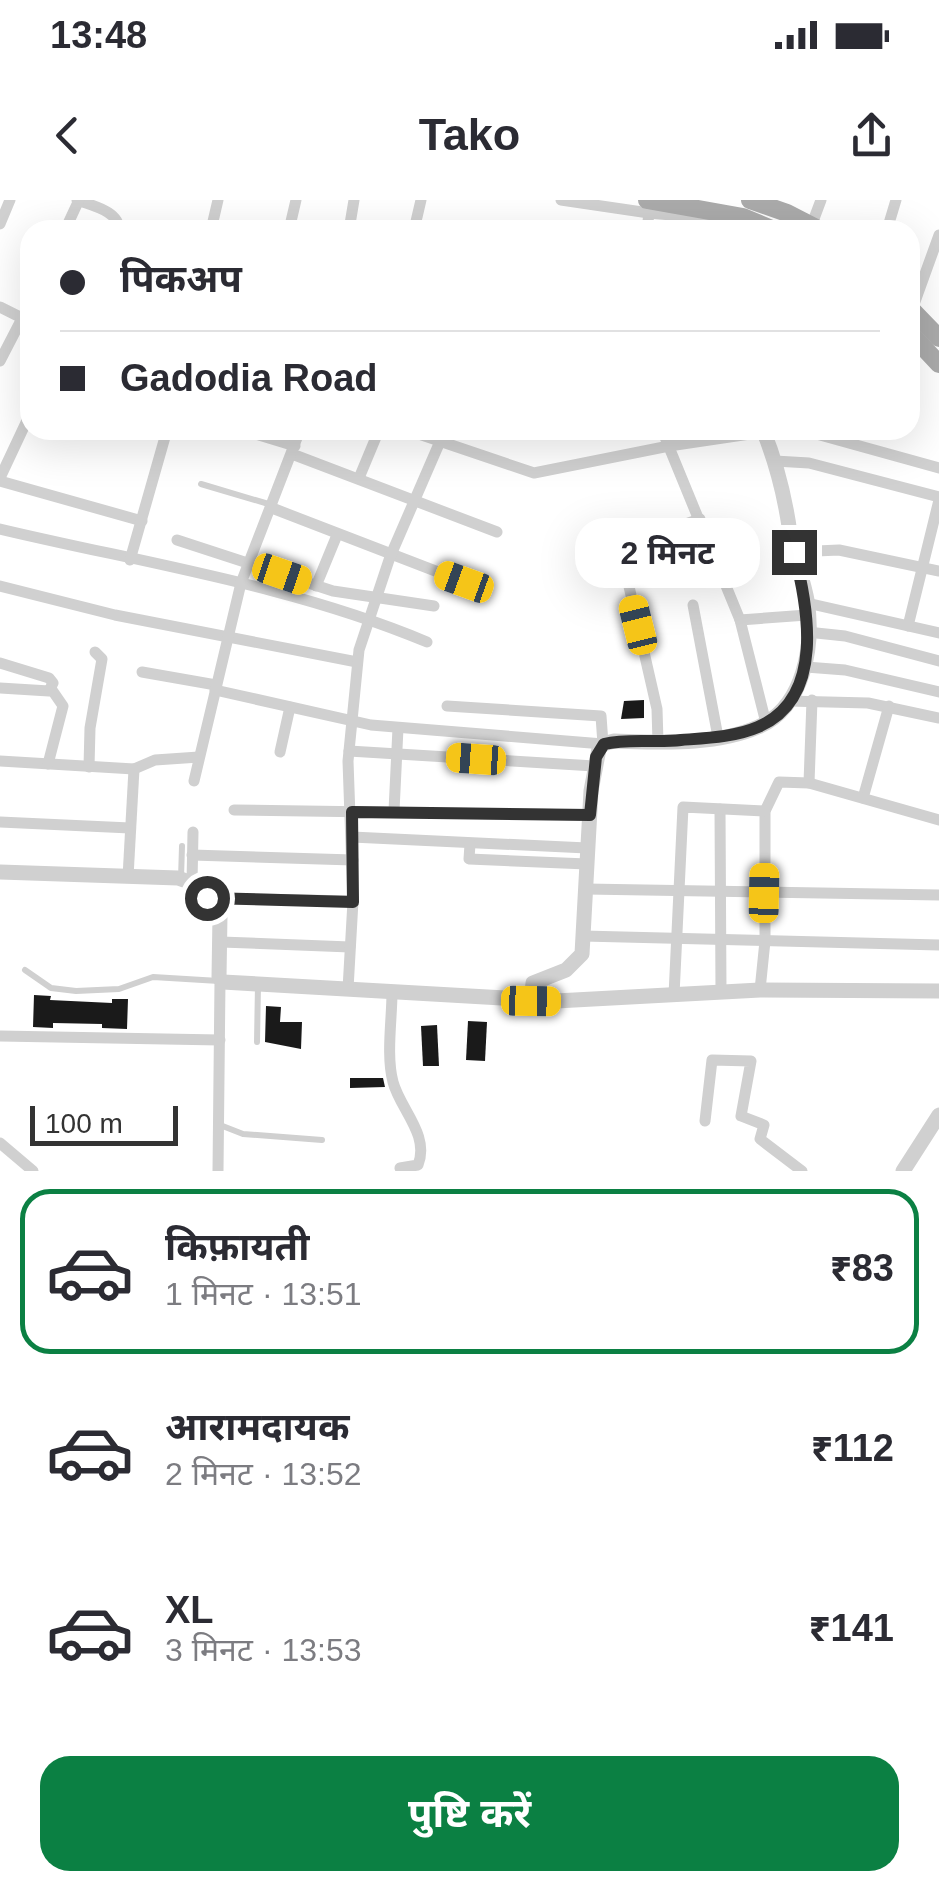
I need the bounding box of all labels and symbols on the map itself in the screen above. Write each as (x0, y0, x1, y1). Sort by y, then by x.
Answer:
callout: 2 मिनट (574, 517, 759, 587)
route end (772, 530, 817, 575)
car (249, 550, 315, 598)
car (431, 558, 497, 606)
car (616, 592, 660, 658)
car (445, 742, 507, 776)
car (748, 863, 780, 923)
route start (185, 876, 230, 921)
car (501, 985, 561, 1017)
scale bar (30, 1101, 178, 1146)

